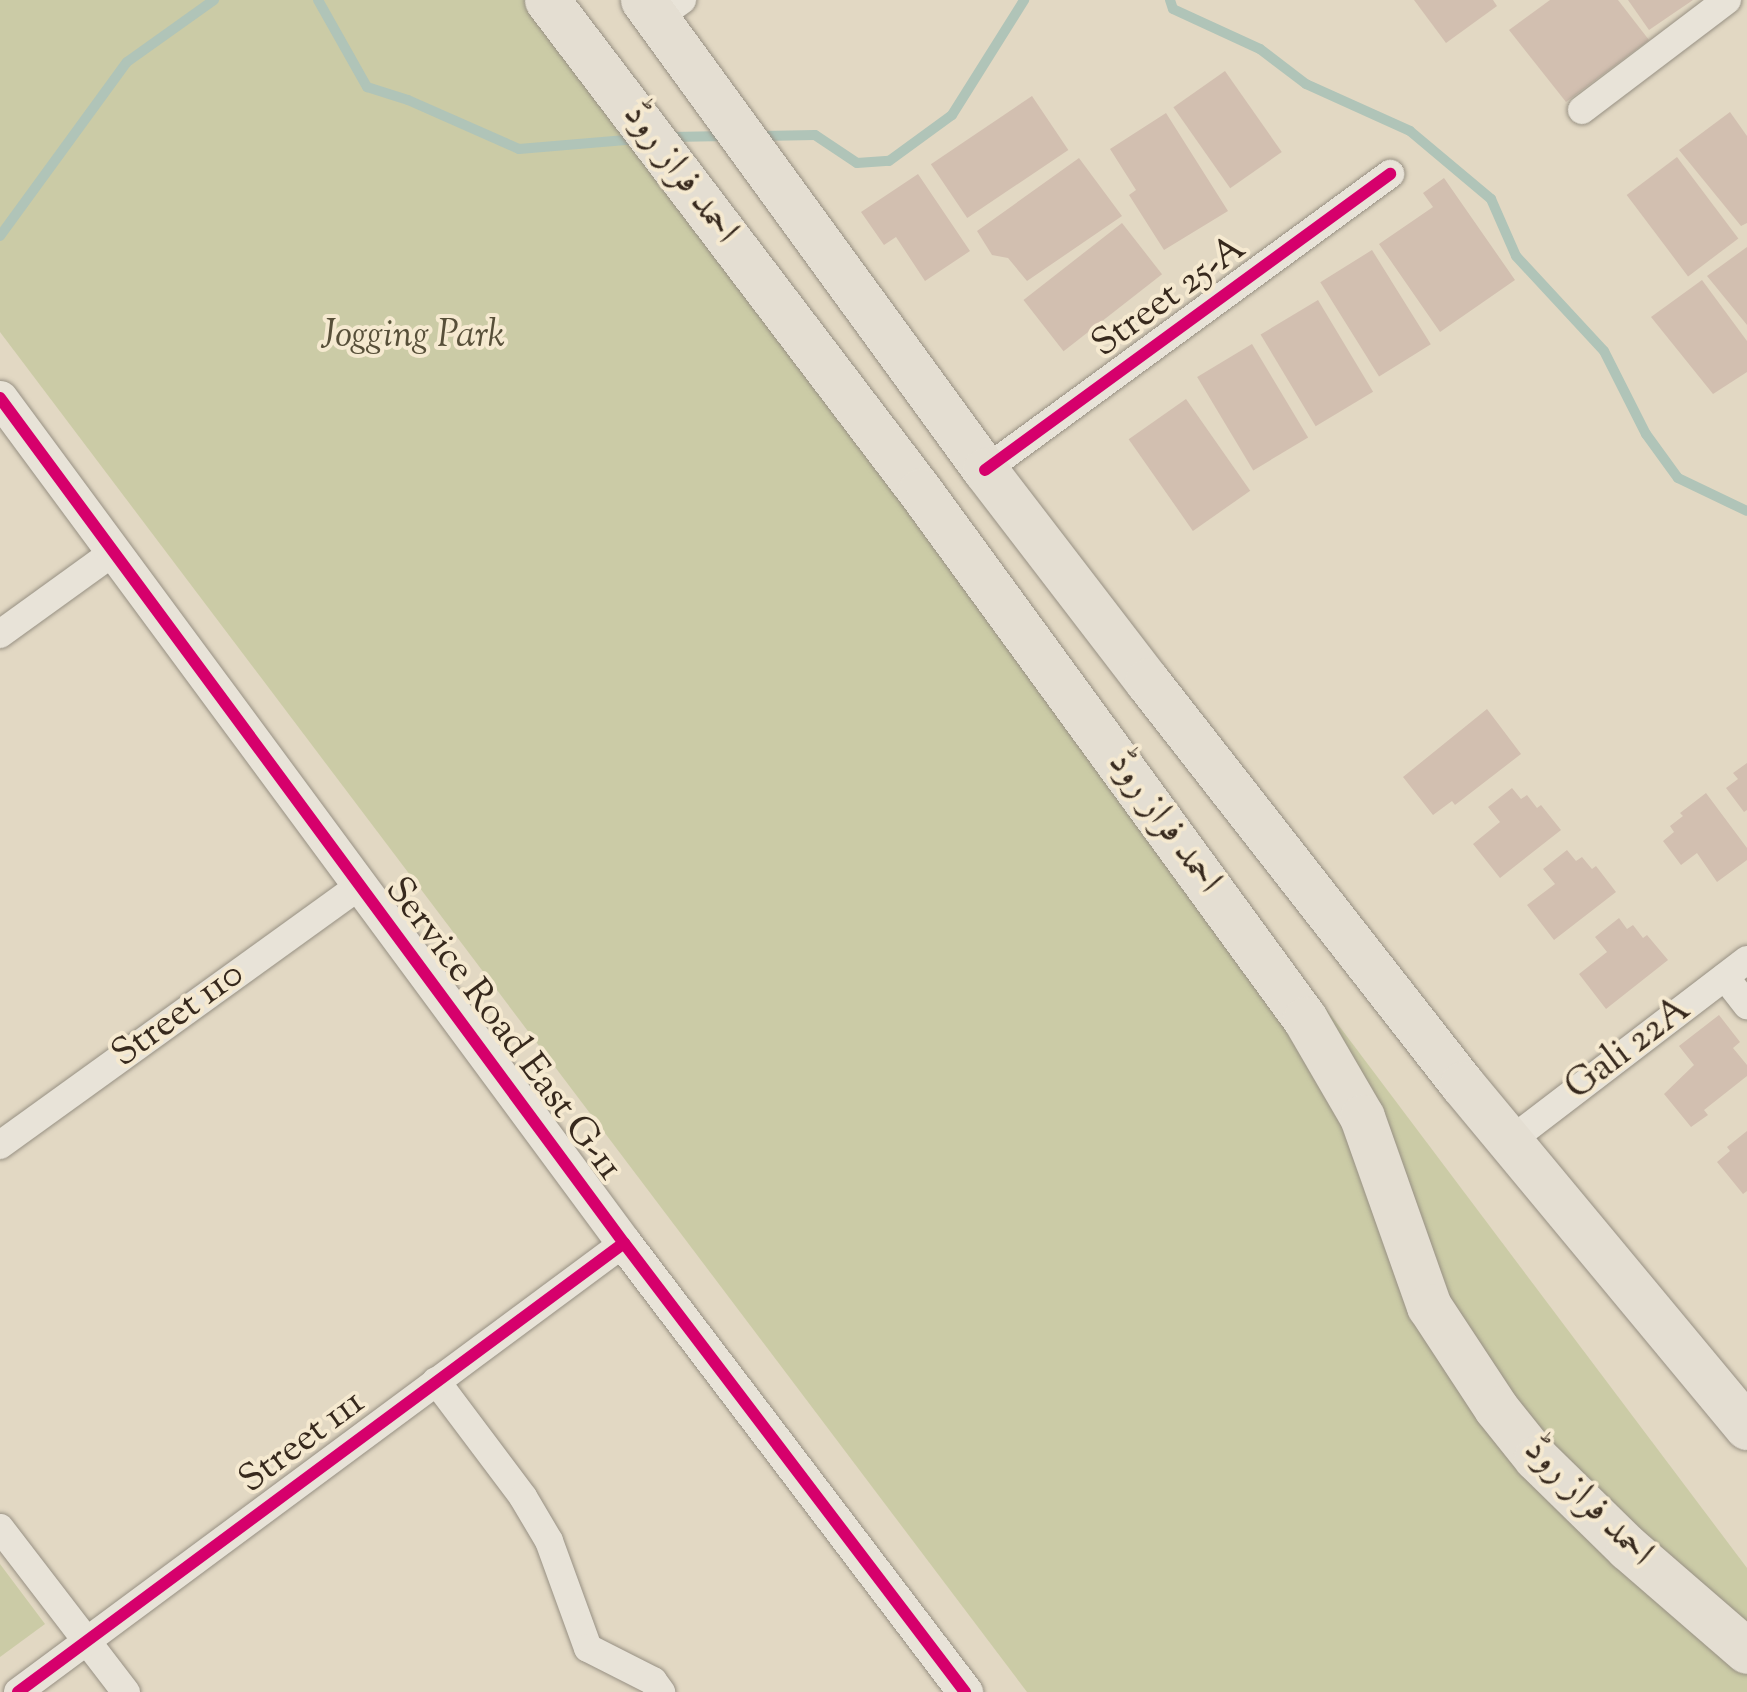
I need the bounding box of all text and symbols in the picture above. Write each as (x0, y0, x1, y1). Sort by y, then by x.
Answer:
street label: احمد فراز روڈ (611, 94, 747, 254)
street label: Street 25-A (1084, 227, 1256, 369)
park label: Jogging Park (321, 315, 505, 361)
street label: احمد فراز روڈ (1096, 743, 1230, 903)
street label: Service Road East G-11 (373, 870, 631, 1190)
street label: Street 110 (104, 953, 254, 1079)
street label: Gali 22A (1558, 988, 1700, 1112)
street label: Street 111 (231, 1381, 375, 1505)
street label: احمد فراز روڈ (1512, 1428, 1662, 1578)

